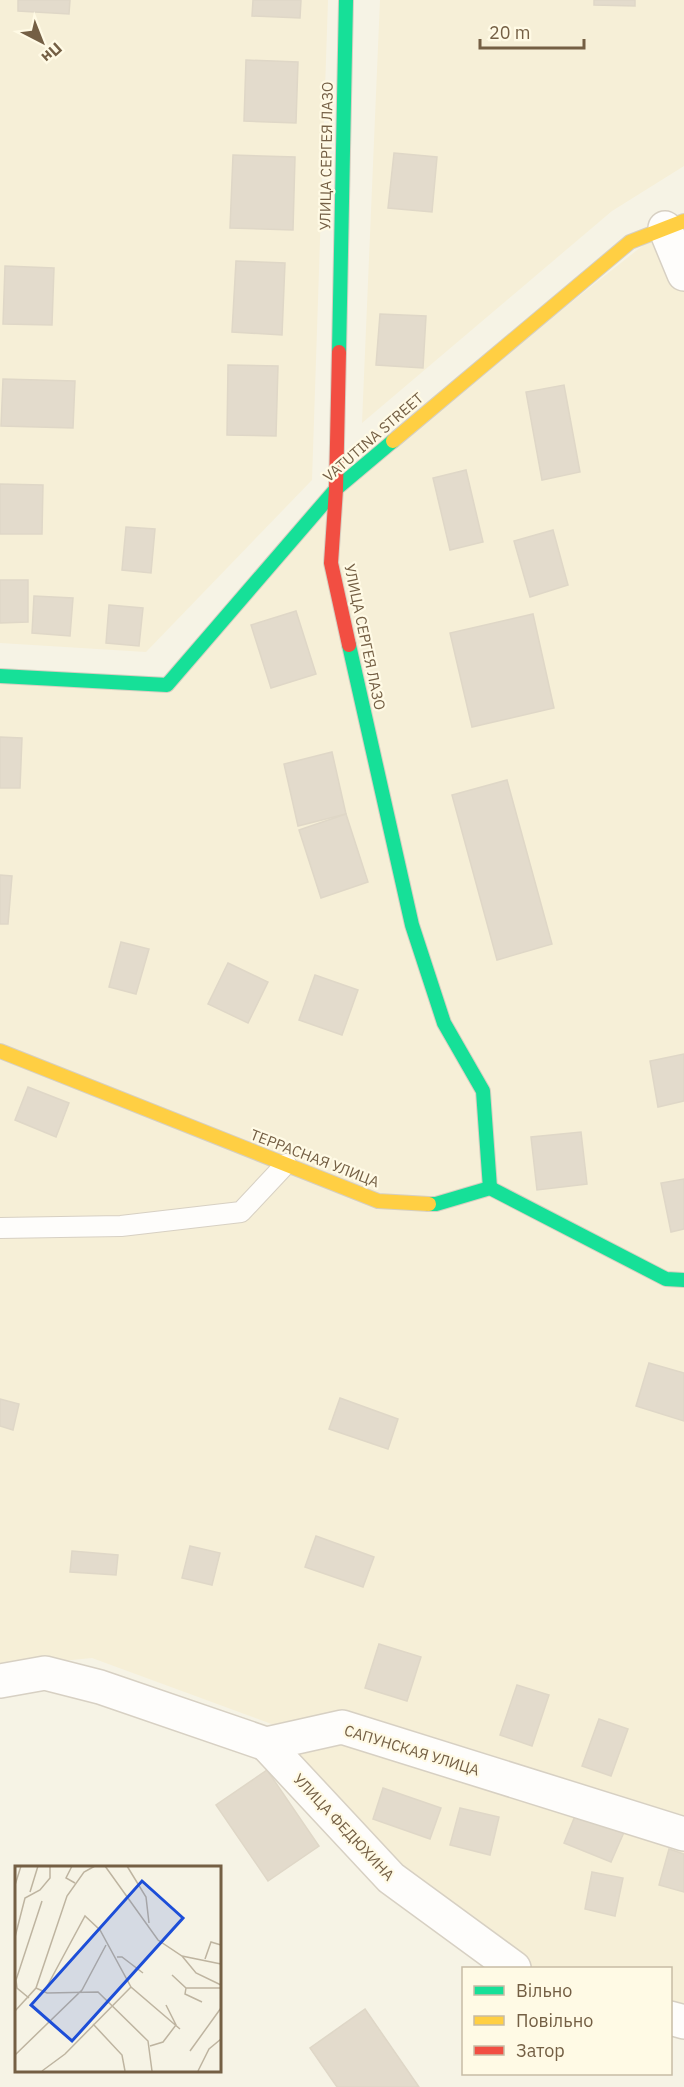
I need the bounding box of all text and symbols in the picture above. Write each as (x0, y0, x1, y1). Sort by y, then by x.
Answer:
north arrow (12, 12, 72, 72)
scale bar (480, 12, 584, 50)
text: 20 m (489, 21, 531, 44)
text: Пн (37, 39, 67, 68)
street label: УЛИЦА СЕРГЕЯ ЛАЗО (315, 81, 337, 231)
street label: VATUTINA STREET (319, 388, 427, 486)
street label: УЛИЦА СЕРГЕЯ ЛАЗО (340, 562, 390, 712)
street label: ТЕРРАСНАЯ УЛИЦА (248, 1125, 382, 1191)
street label: САПУНСКАЯ УЛИЦА (342, 1720, 482, 1780)
street label: УЛИЦА ФЕДЮХИНА (289, 1769, 399, 1885)
inset map (15, 1866, 220, 2072)
legend (462, 1967, 672, 2075)
text: Вільно (516, 1979, 572, 2002)
text: Повільно (516, 2009, 593, 2032)
text: Затор (516, 2039, 565, 2062)

